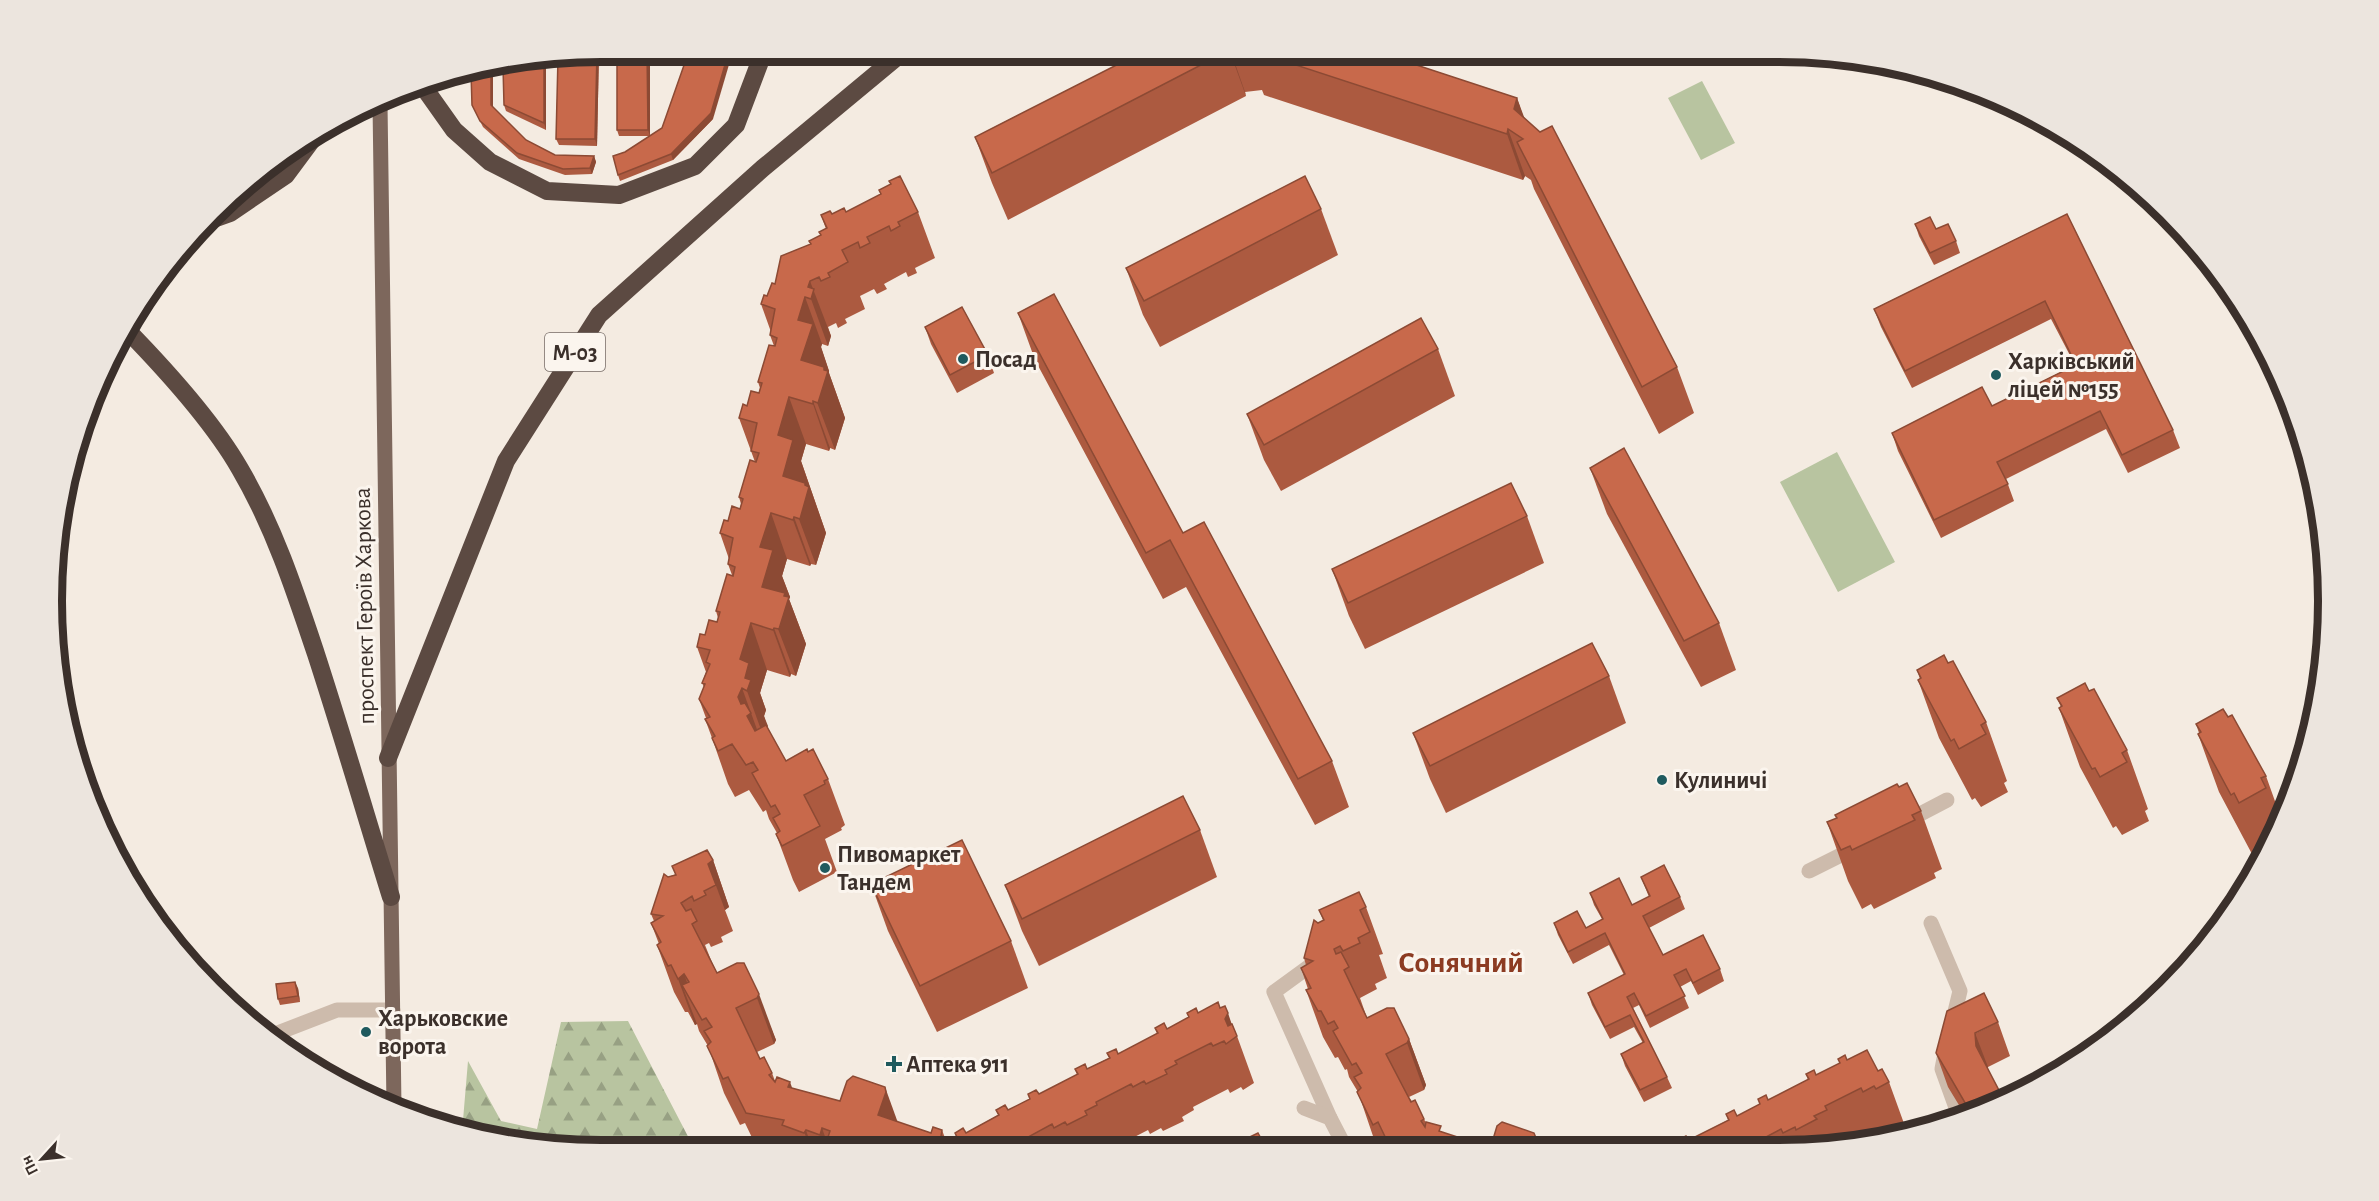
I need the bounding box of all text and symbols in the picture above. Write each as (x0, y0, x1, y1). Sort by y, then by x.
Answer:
road number: М-03 (545, 333, 605, 371)
place label: Посад (975, 348, 1036, 372)
place label: Харківський ліцей №155 (2008, 350, 2135, 402)
marker: Посад (956, 352, 970, 366)
marker: Харківський ліцей №155 (1989, 368, 2003, 382)
street label: проспект Героїв Харкова (351, 487, 379, 725)
place label: Кулиничі (1674, 769, 1767, 793)
marker: Кулиничі (1655, 773, 1669, 787)
place label: Пивомаркет Тандем (837, 843, 961, 895)
marker: Пивомаркет Тандем (818, 861, 832, 875)
district label: Сонячний (1398, 948, 1524, 978)
place label: Харьковские ворота (378, 1007, 508, 1059)
marker: Харьковские ворота (359, 1025, 373, 1039)
place label: Аптека 911 (906, 1053, 1009, 1077)
marker: Аптека 911 (887, 1057, 901, 1071)
north arrow (12, 1129, 72, 1189)
text: Пн (18, 1153, 41, 1178)

